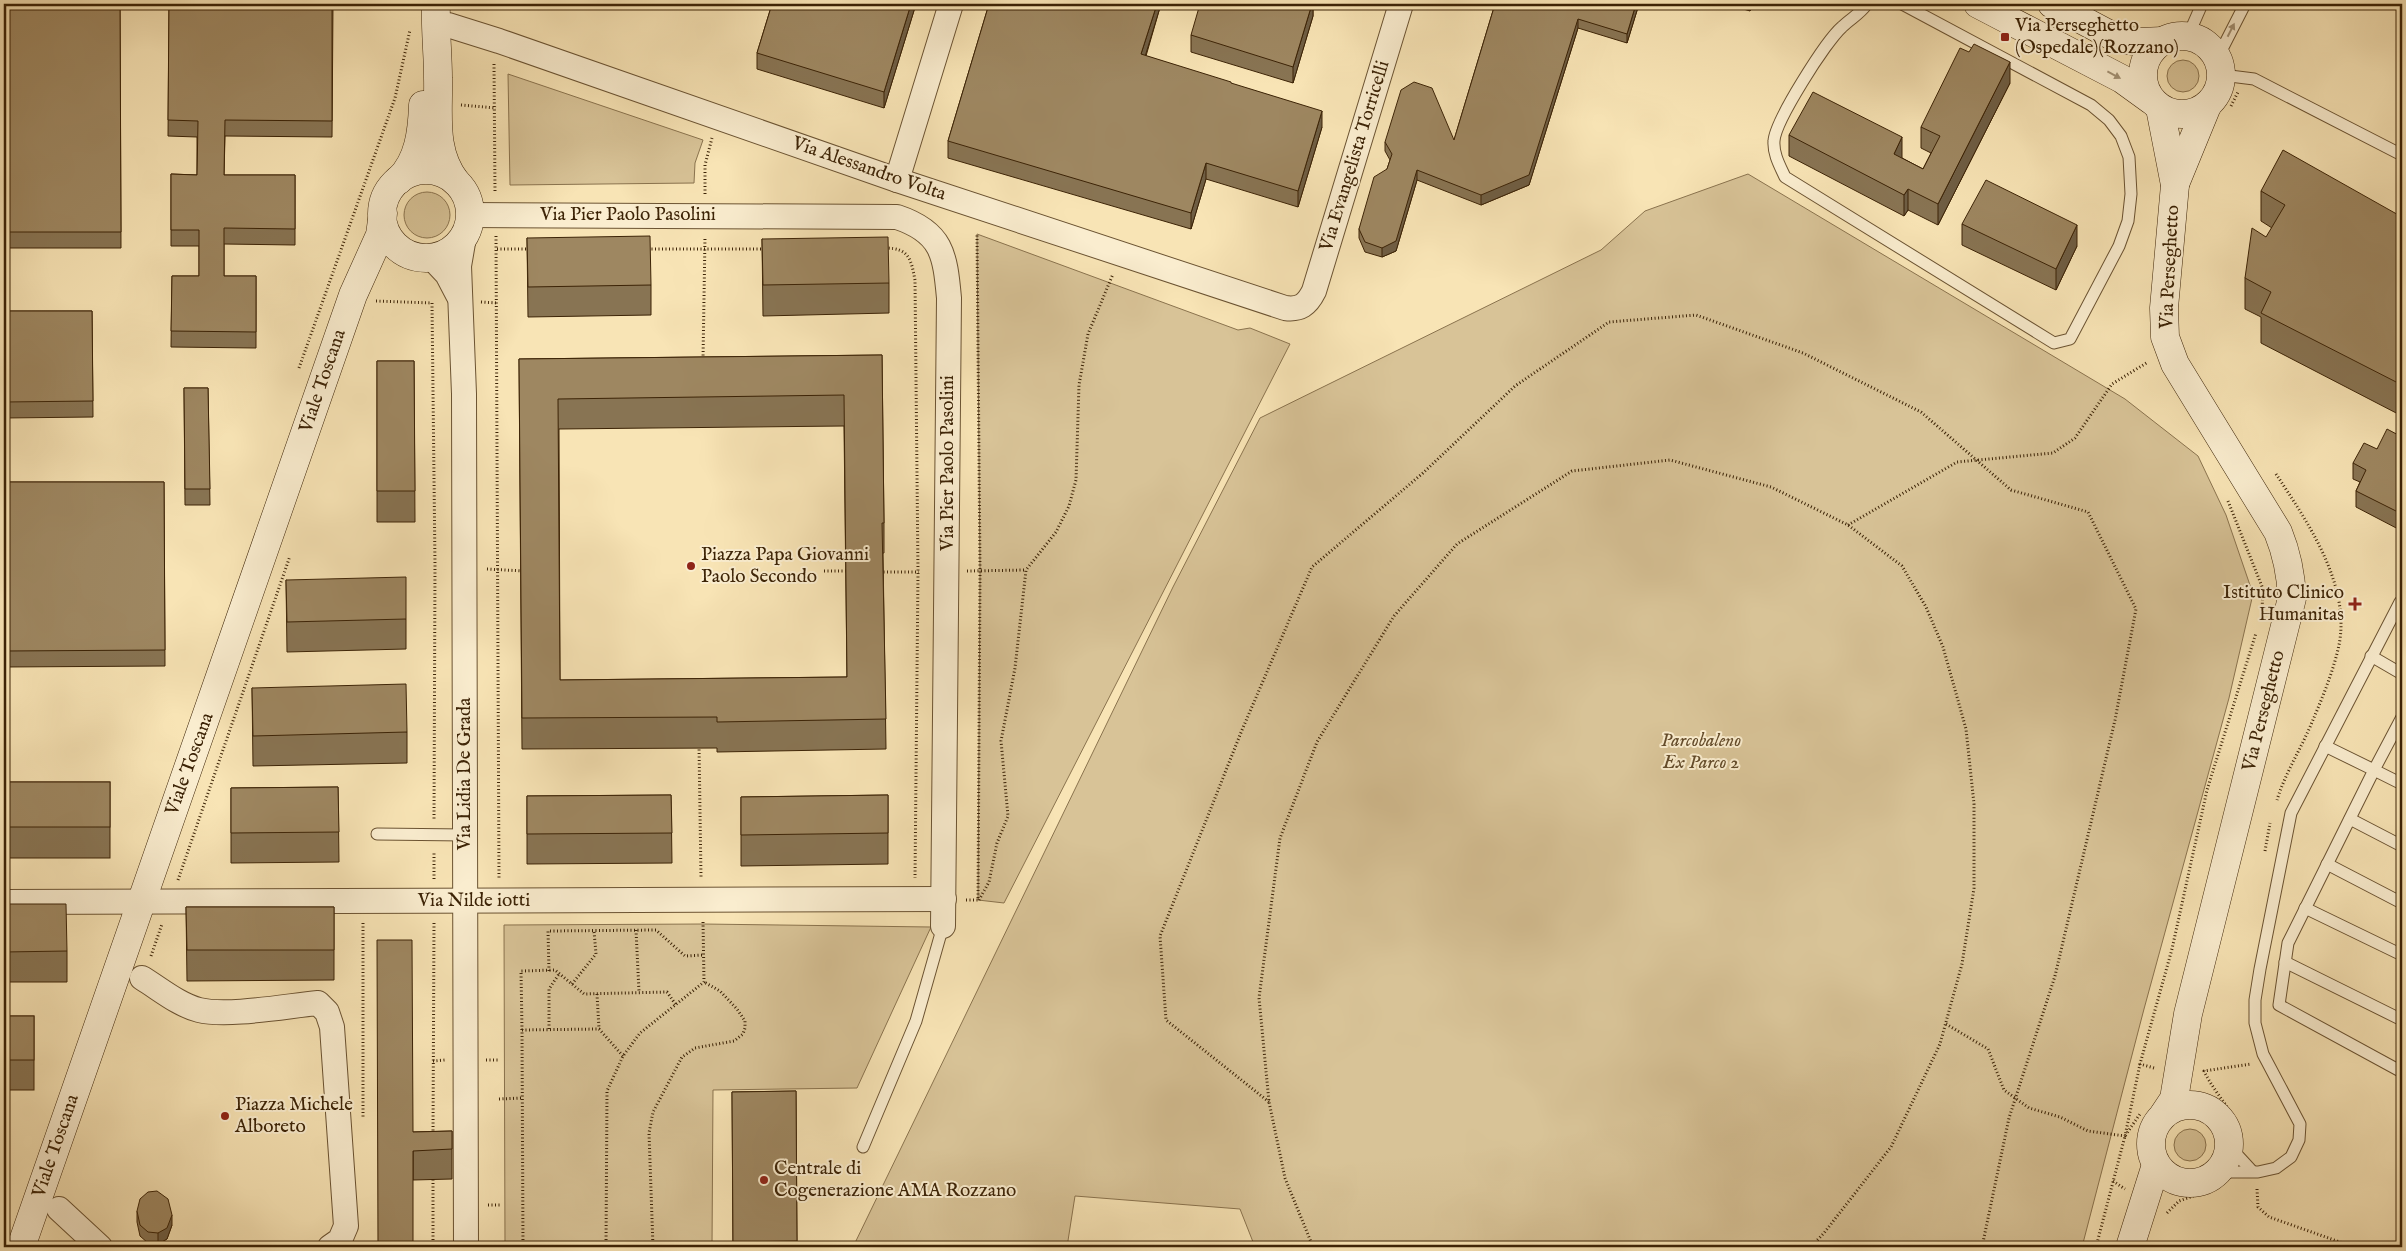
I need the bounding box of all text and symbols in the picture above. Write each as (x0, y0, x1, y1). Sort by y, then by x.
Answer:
place label: Via Perseghetto (Ospedale)(Rozzano) (2014, 14, 2179, 60)
one-way arrow (2227, 23, 2235, 38)
marker: Via Perseghetto (Ospedale)(Rozzano) (1999, 31, 2011, 43)
street label: Via Evangelista Torricelli (1314, 58, 1395, 255)
one-way arrow (2107, 71, 2122, 79)
street label: Via Alessandro Volta (788, 131, 950, 207)
street label: Via Pier Paolo Pasolini (539, 203, 716, 227)
street label: Via Perseghetto (2155, 204, 2185, 331)
street label: Viale Toscana (294, 326, 352, 437)
street label: Via Pier Paolo Pasolini (936, 375, 960, 552)
place label: Piazza Papa Giovanni Paolo Secondo (701, 543, 869, 589)
marker: Piazza Papa Giovanni Paolo Secondo (685, 560, 697, 572)
place label: Istituto Clinico Humanitas (2223, 581, 2344, 627)
marker: Istituto Clinico Humanitas (2348, 597, 2362, 611)
street label: Via Perseghetto (2237, 648, 2291, 775)
street label: Via Lidia De Grada (453, 697, 477, 851)
street label: Viale Toscana (160, 709, 220, 820)
park label: Parcobaleno Ex Parco 2 (1661, 729, 1741, 775)
street label: Via Nilde iotti (417, 889, 530, 913)
street label: Viale Toscana (27, 1091, 85, 1202)
place label: Piazza Michele Alboreto (234, 1093, 353, 1139)
marker: Piazza Michele Alboreto (219, 1110, 231, 1122)
place label: Centrale di Cogenerazione AMA Rozzano (774, 1157, 1016, 1203)
marker: Centrale di Cogenerazione AMA Rozzano (758, 1174, 770, 1186)

